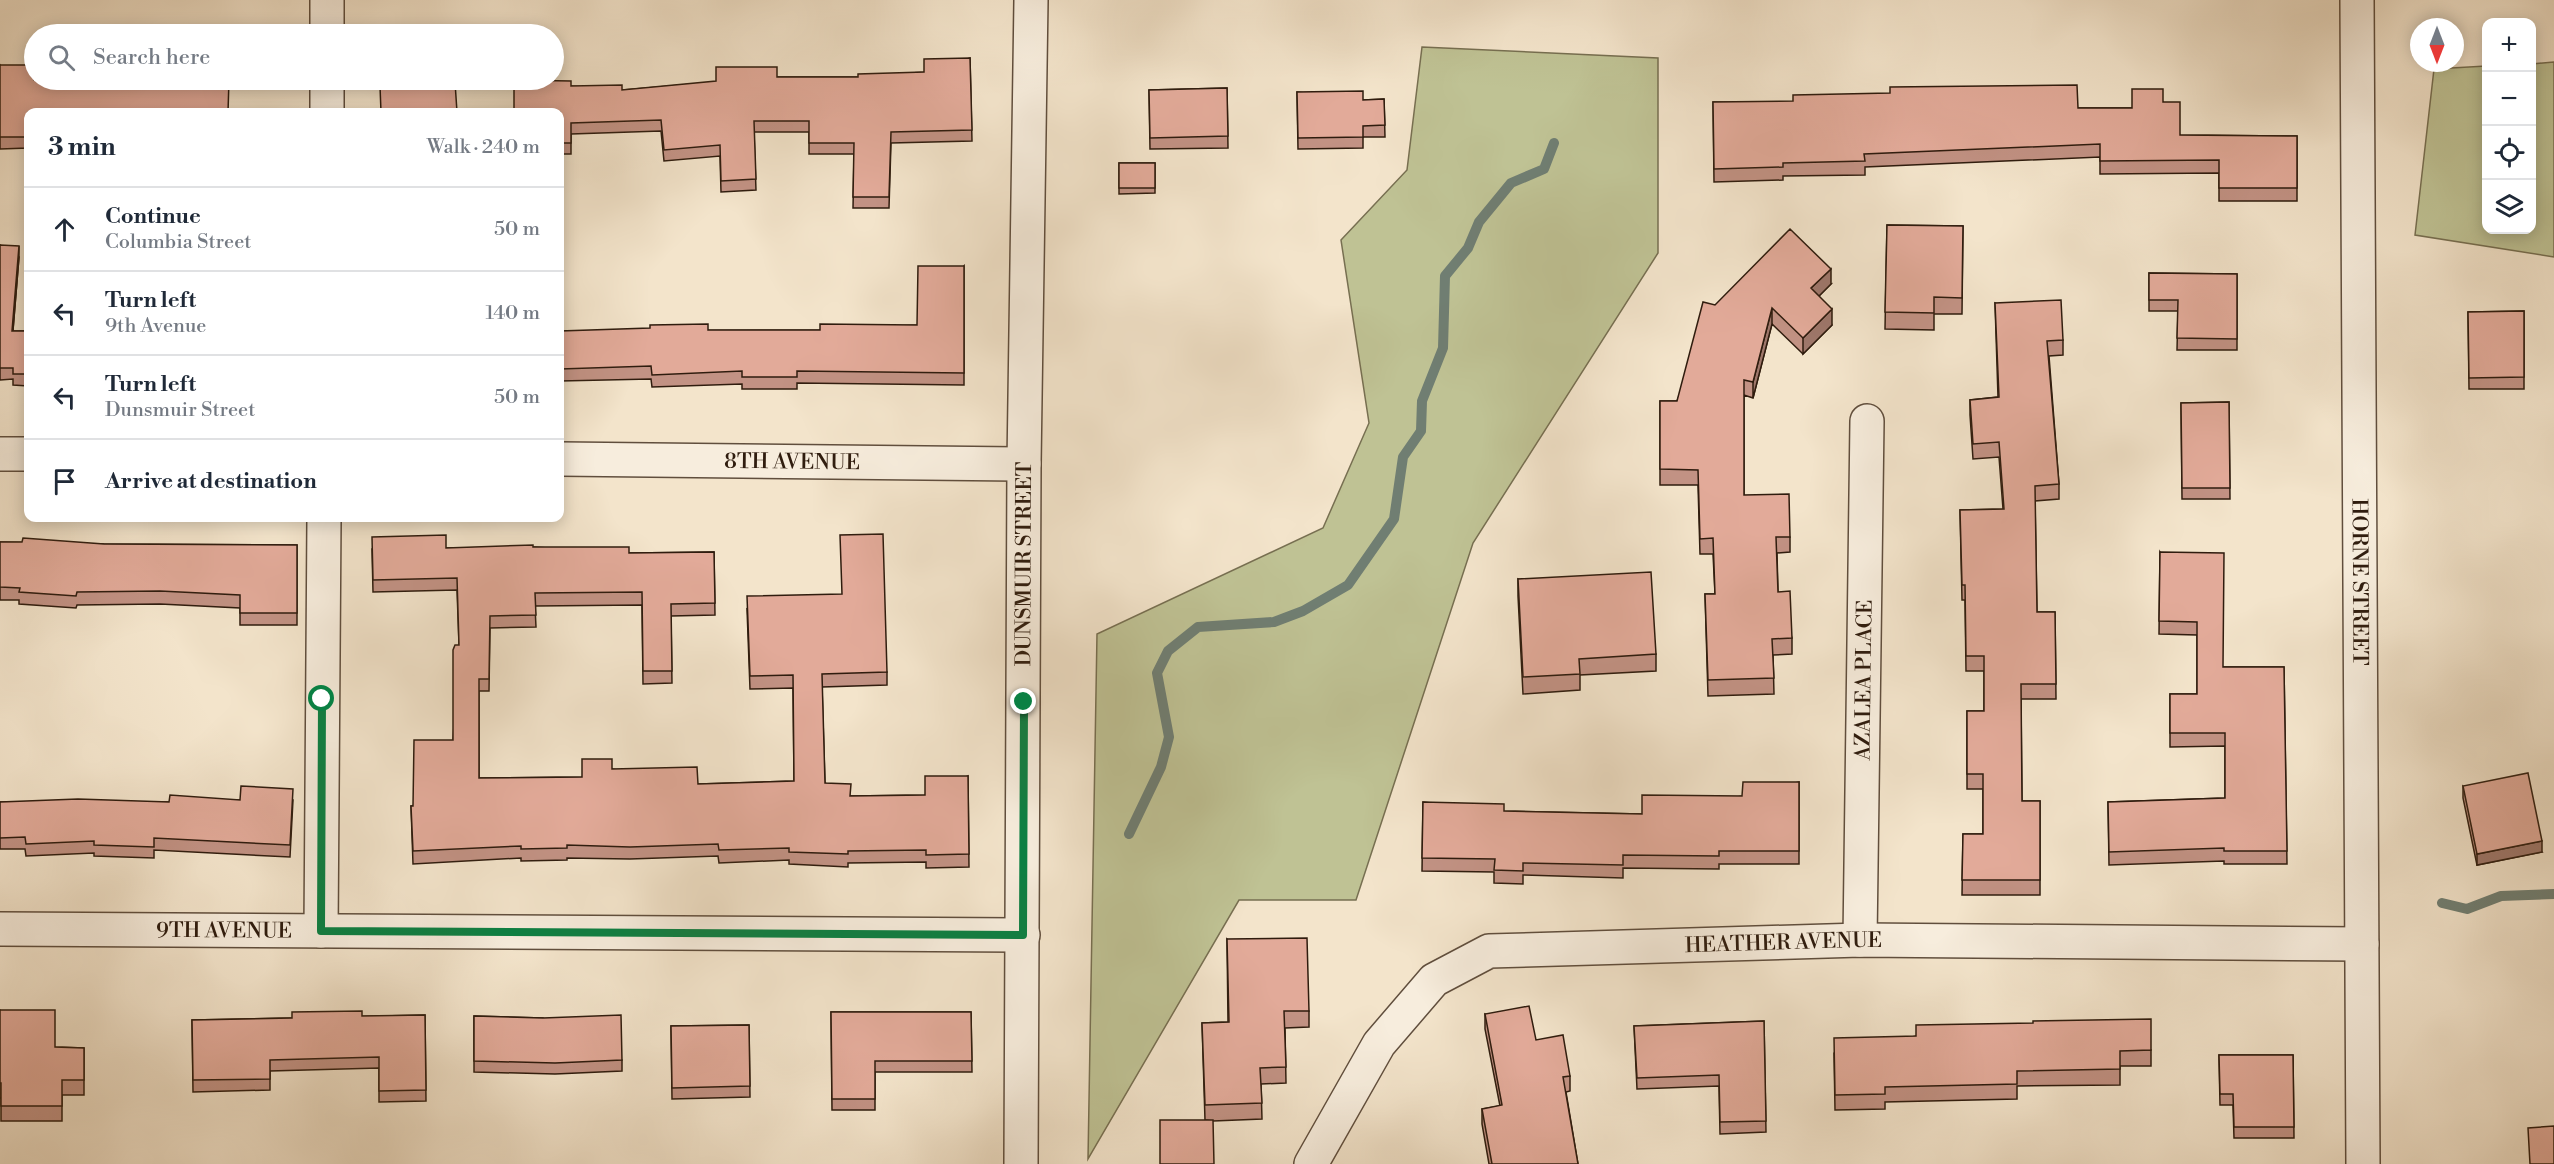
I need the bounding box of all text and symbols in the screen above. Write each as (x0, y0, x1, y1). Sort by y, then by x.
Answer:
north arrow (2410, 18, 2464, 72)
map controls (2482, 18, 2536, 234)
button: + (2482, 18, 2536, 72)
search box (24, 24, 564, 90)
icon: search (45, 41, 78, 74)
text: Search here (93, 44, 210, 71)
button: − (2482, 72, 2536, 126)
button: locate (2482, 126, 2536, 180)
text: 3 min (48, 131, 116, 163)
text: Walk · 240 m (427, 135, 540, 160)
button: layers (2482, 180, 2536, 234)
text: Continue (105, 203, 201, 230)
icon: ahead (48, 213, 81, 246)
text: 50 m (494, 217, 540, 242)
text: Columbia Street (105, 230, 251, 255)
text: Turn left (105, 287, 196, 314)
icon: left (48, 297, 81, 330)
text: 140 m (485, 301, 540, 326)
text: 9th Avenue (105, 314, 206, 339)
text: Turn left (105, 371, 196, 398)
icon: left (48, 381, 81, 414)
text: 50 m (494, 385, 540, 410)
text: Dunsmuir Street (105, 398, 255, 423)
street label: 8TH AVENUE (724, 449, 860, 476)
street label: DUNSMUIR STREET (1011, 462, 1038, 666)
icon: arrive (48, 465, 81, 498)
text: Arrive at destination (105, 468, 317, 495)
street label: HORNE STREET (2346, 498, 2372, 666)
street label: AZALEA PLACE (1850, 599, 1879, 762)
route start (308, 685, 334, 711)
route end (1010, 688, 1036, 714)
street label: 9TH AVENUE (156, 918, 292, 945)
street label: HEATHER AVENUE (1684, 928, 1882, 959)

